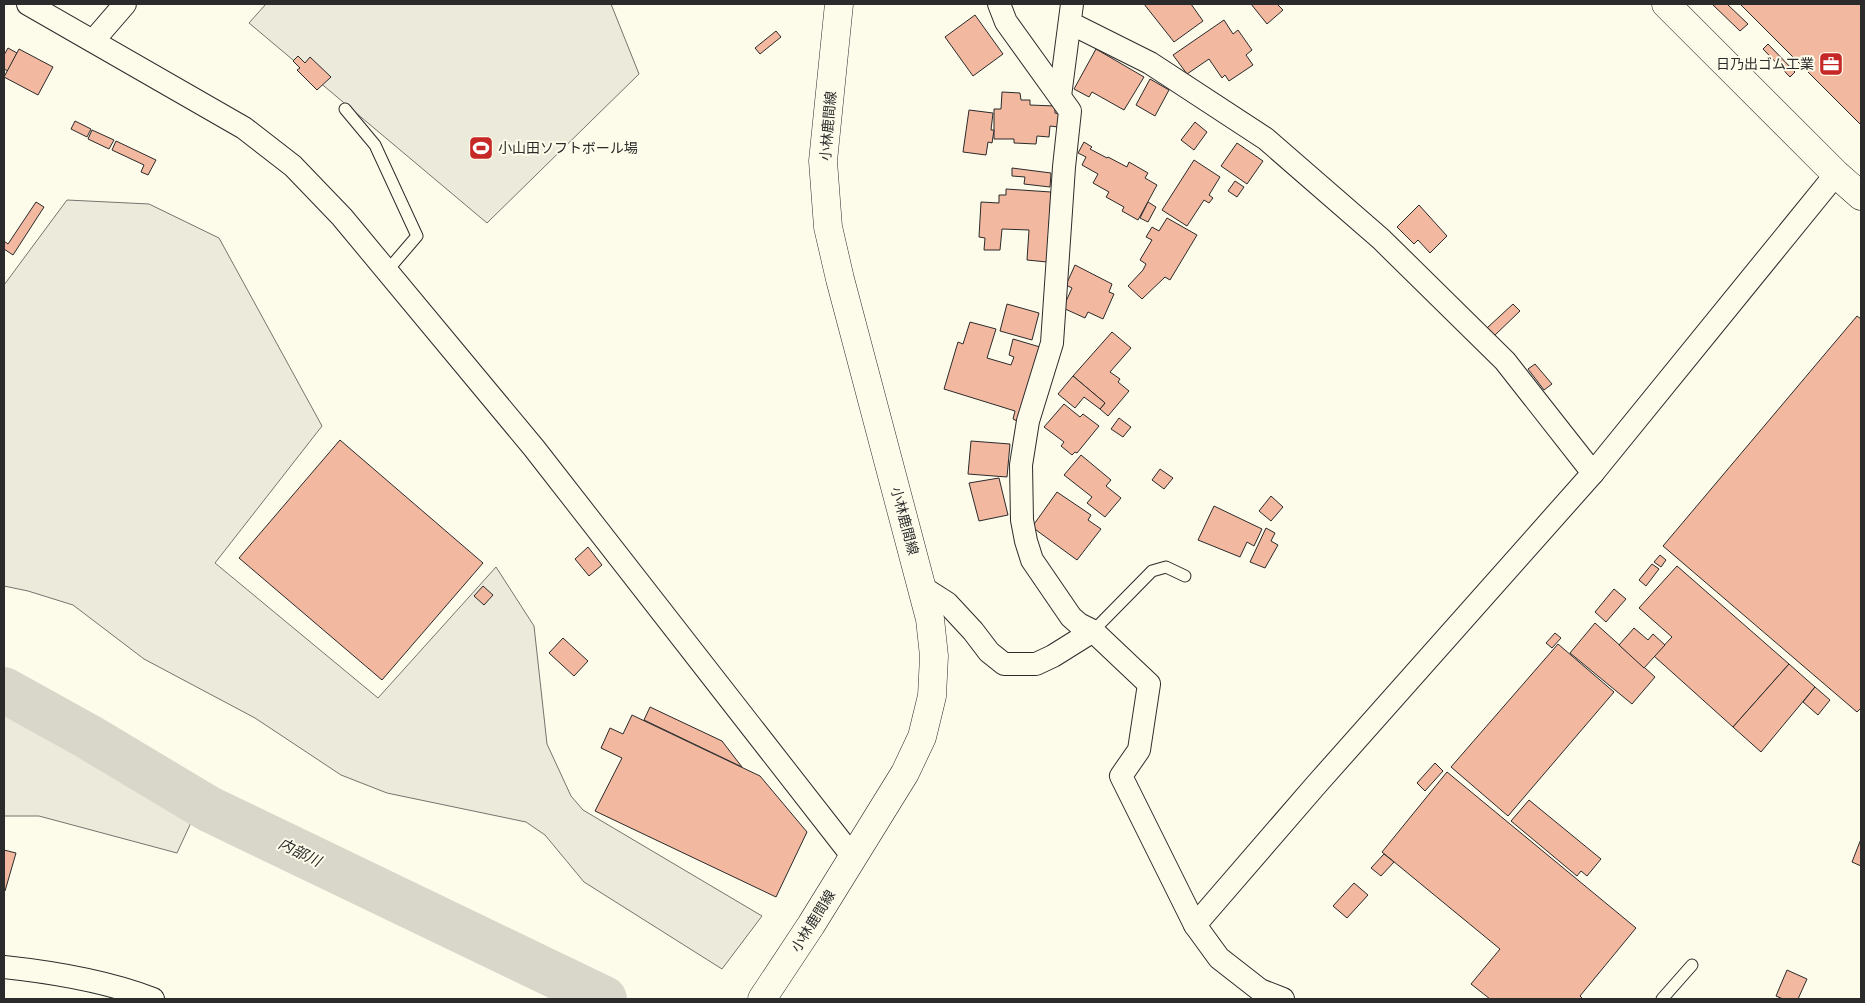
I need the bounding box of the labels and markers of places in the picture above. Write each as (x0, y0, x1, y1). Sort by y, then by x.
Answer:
office icon: 日乃出ゴム工業 (1818, 51, 1844, 77)
place label: 日乃出ゴム工業 (1716, 54, 1814, 74)
sports icon: 小山田ソフトボール場 (468, 135, 494, 161)
place label: 小山田ソフトボール場 (498, 138, 638, 158)

